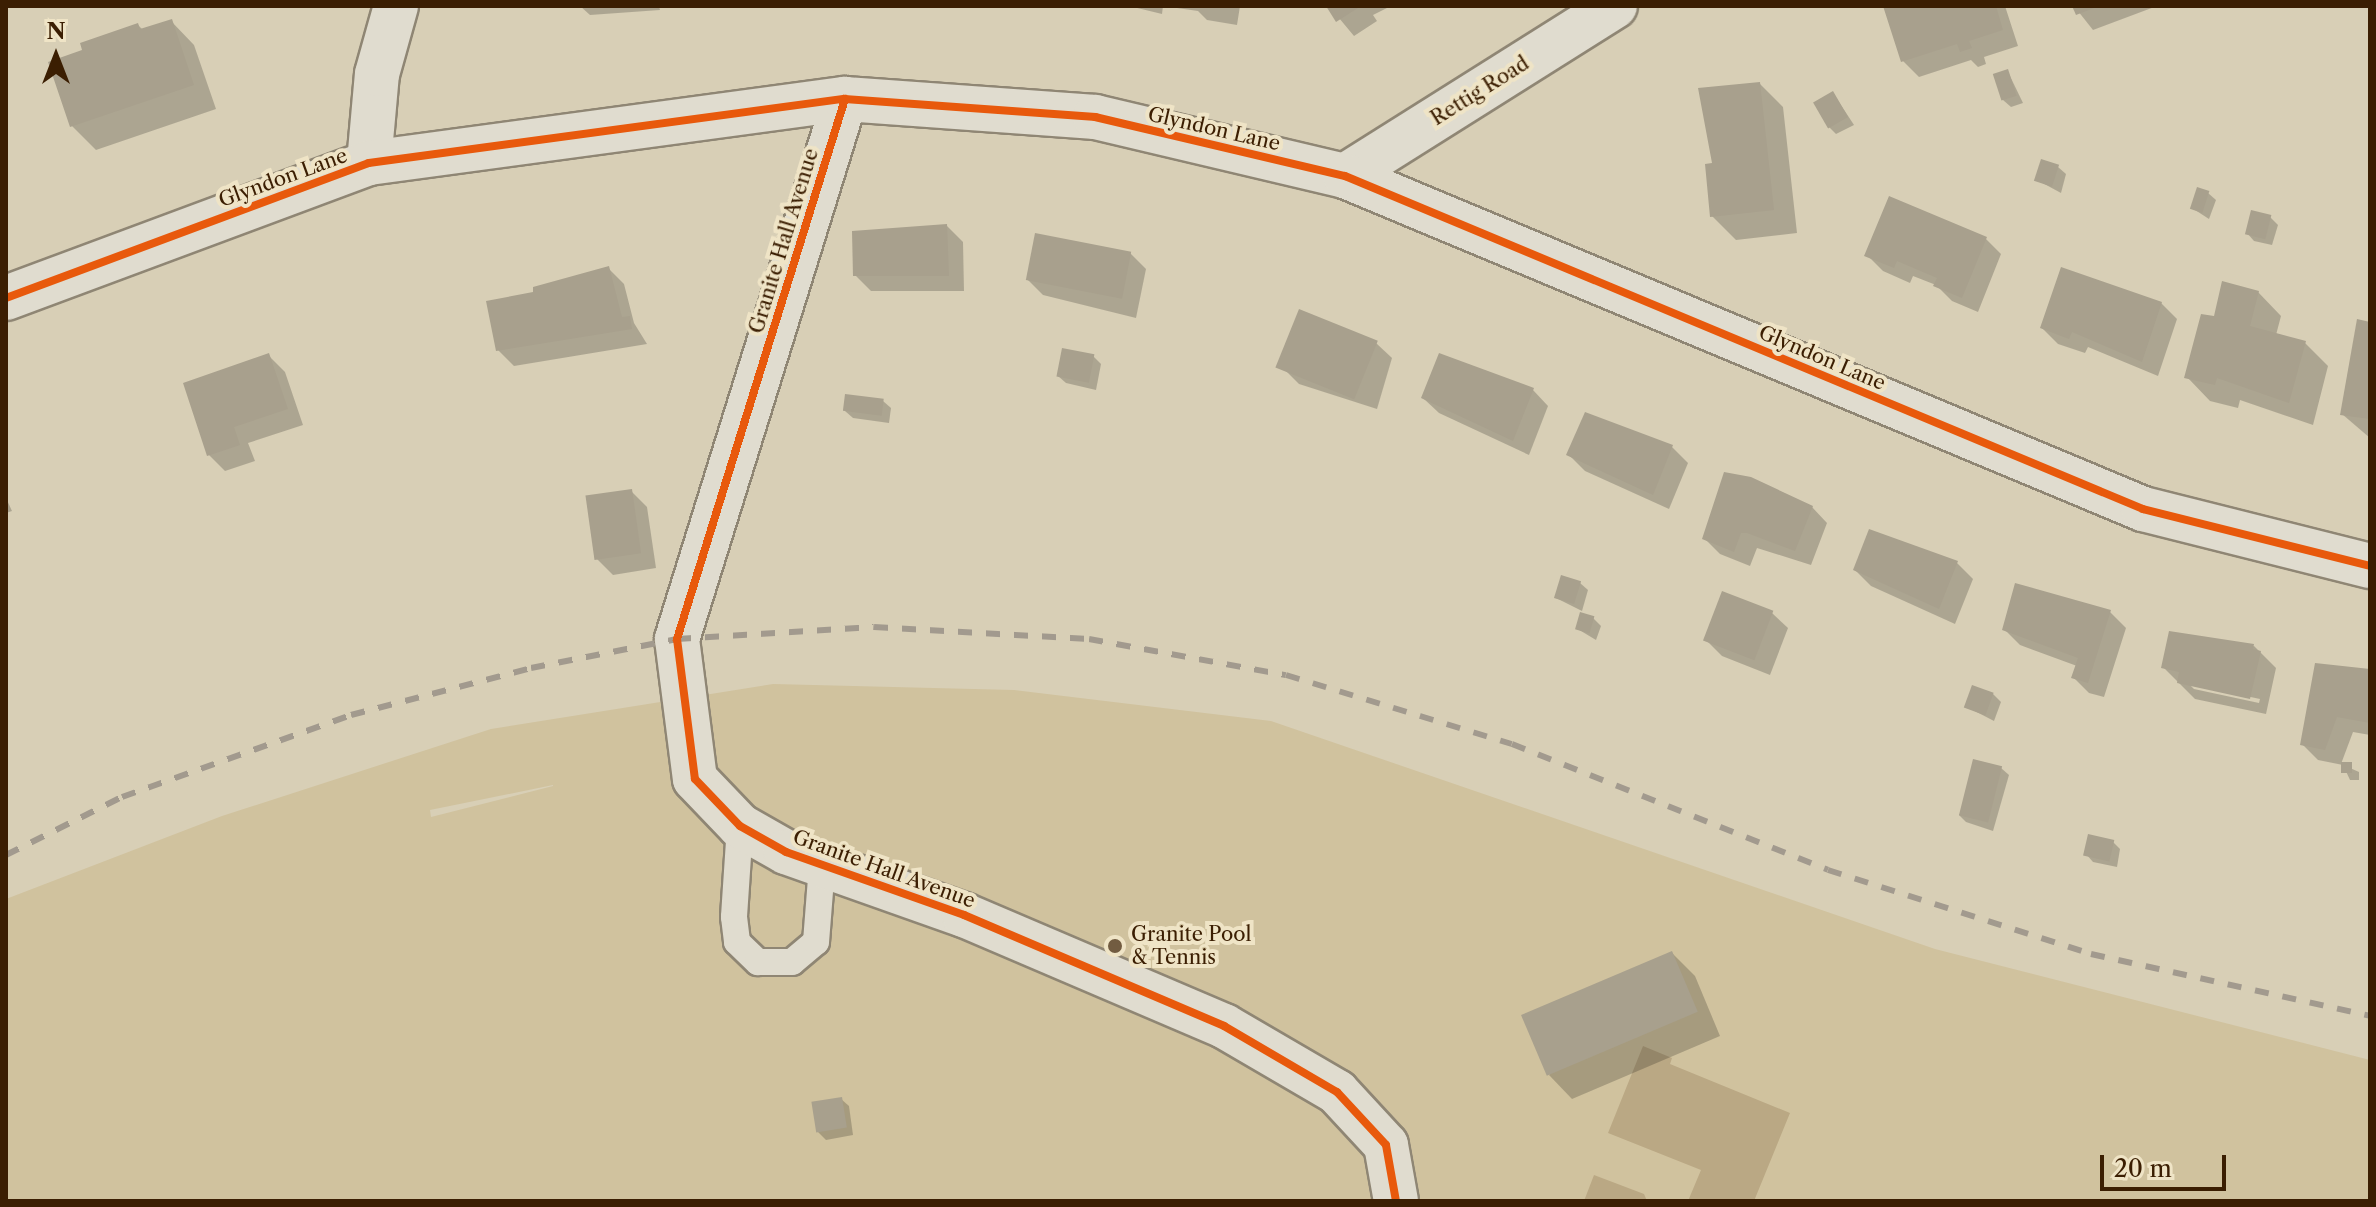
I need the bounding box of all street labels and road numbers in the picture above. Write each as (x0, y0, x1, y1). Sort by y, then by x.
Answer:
street label: Rettig Road (1426, 51, 1534, 131)
street label: Glyndon Lane (1145, 102, 1283, 156)
street label: Glyndon Lane (215, 144, 351, 212)
street label: Granite Hall Avenue (744, 145, 824, 337)
street label: Glyndon Lane (1755, 321, 1889, 395)
street label: Granite Hall Avenue (789, 825, 979, 913)

